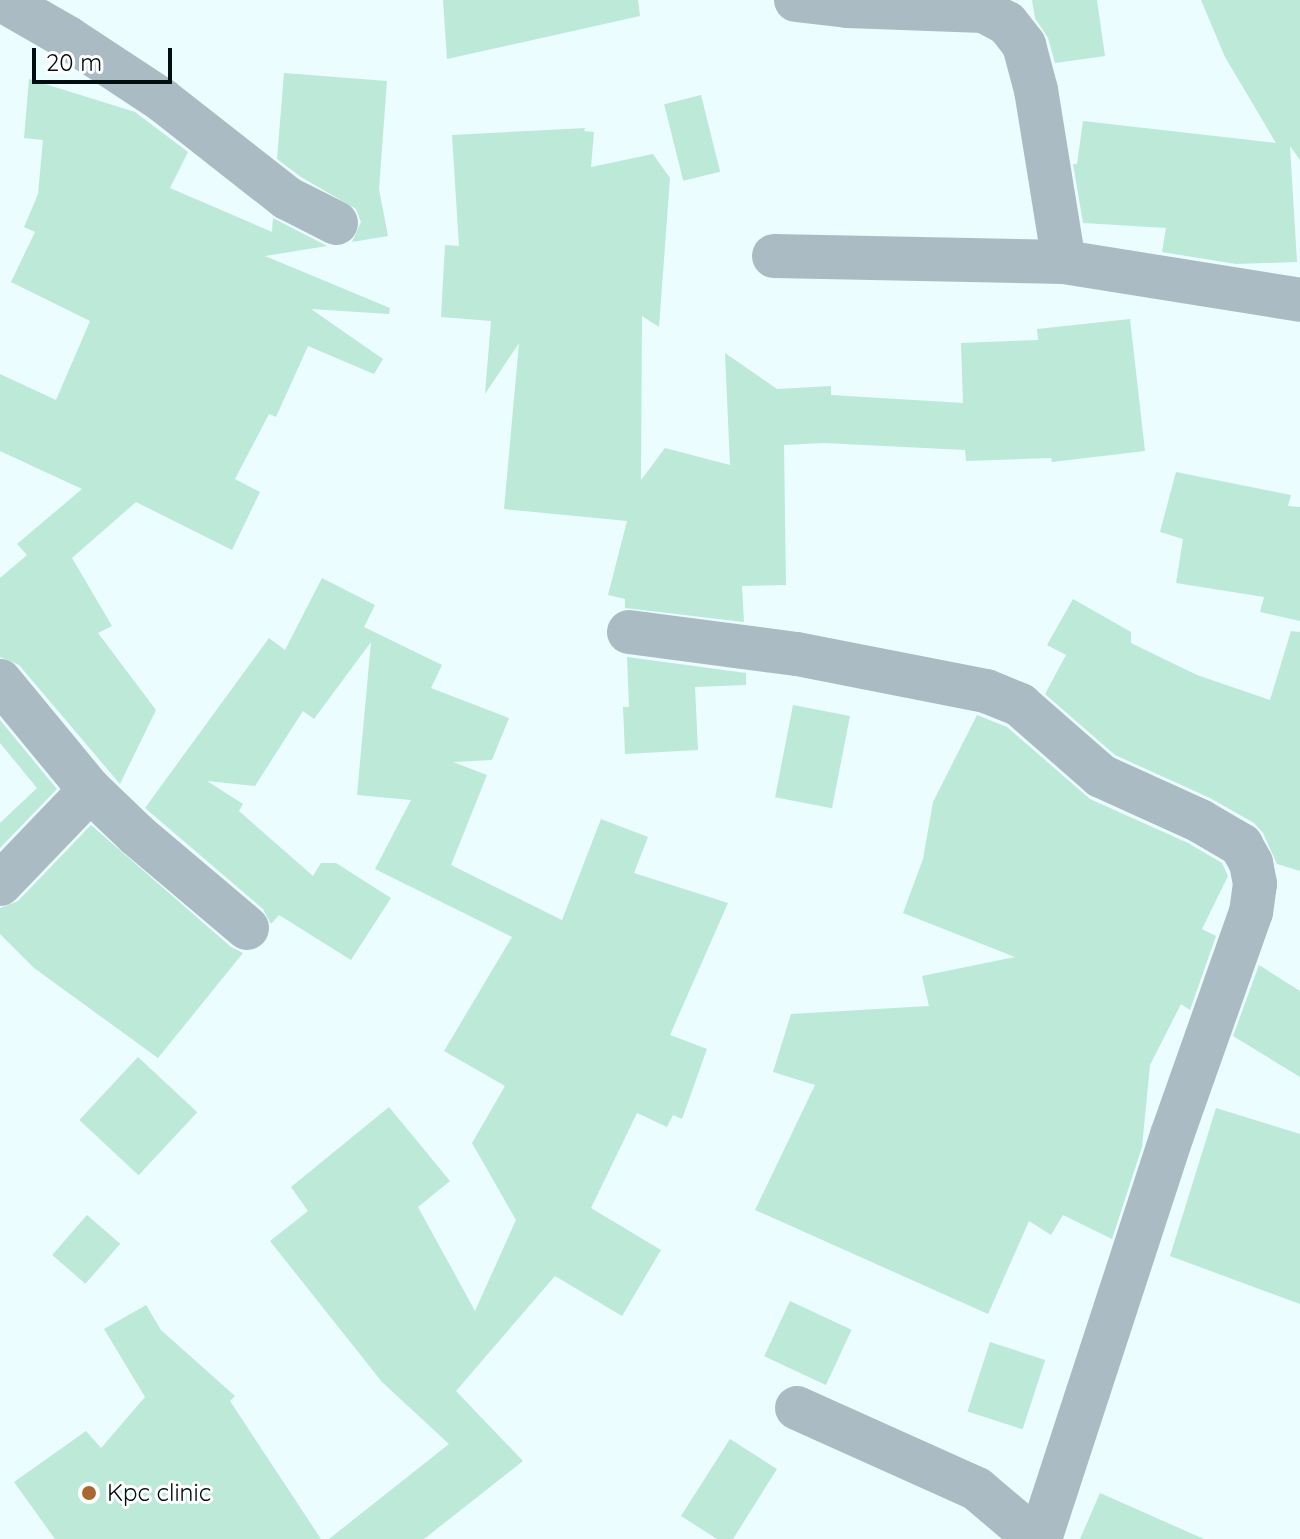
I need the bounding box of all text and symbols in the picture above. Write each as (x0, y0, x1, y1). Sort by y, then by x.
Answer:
scale bar (36, 32, 176, 82)
text: 20 m (46, 47, 102, 77)
place label: Kpc clinic (107, 1479, 211, 1507)
marker: Kpc clinic (78, 1482, 100, 1504)

